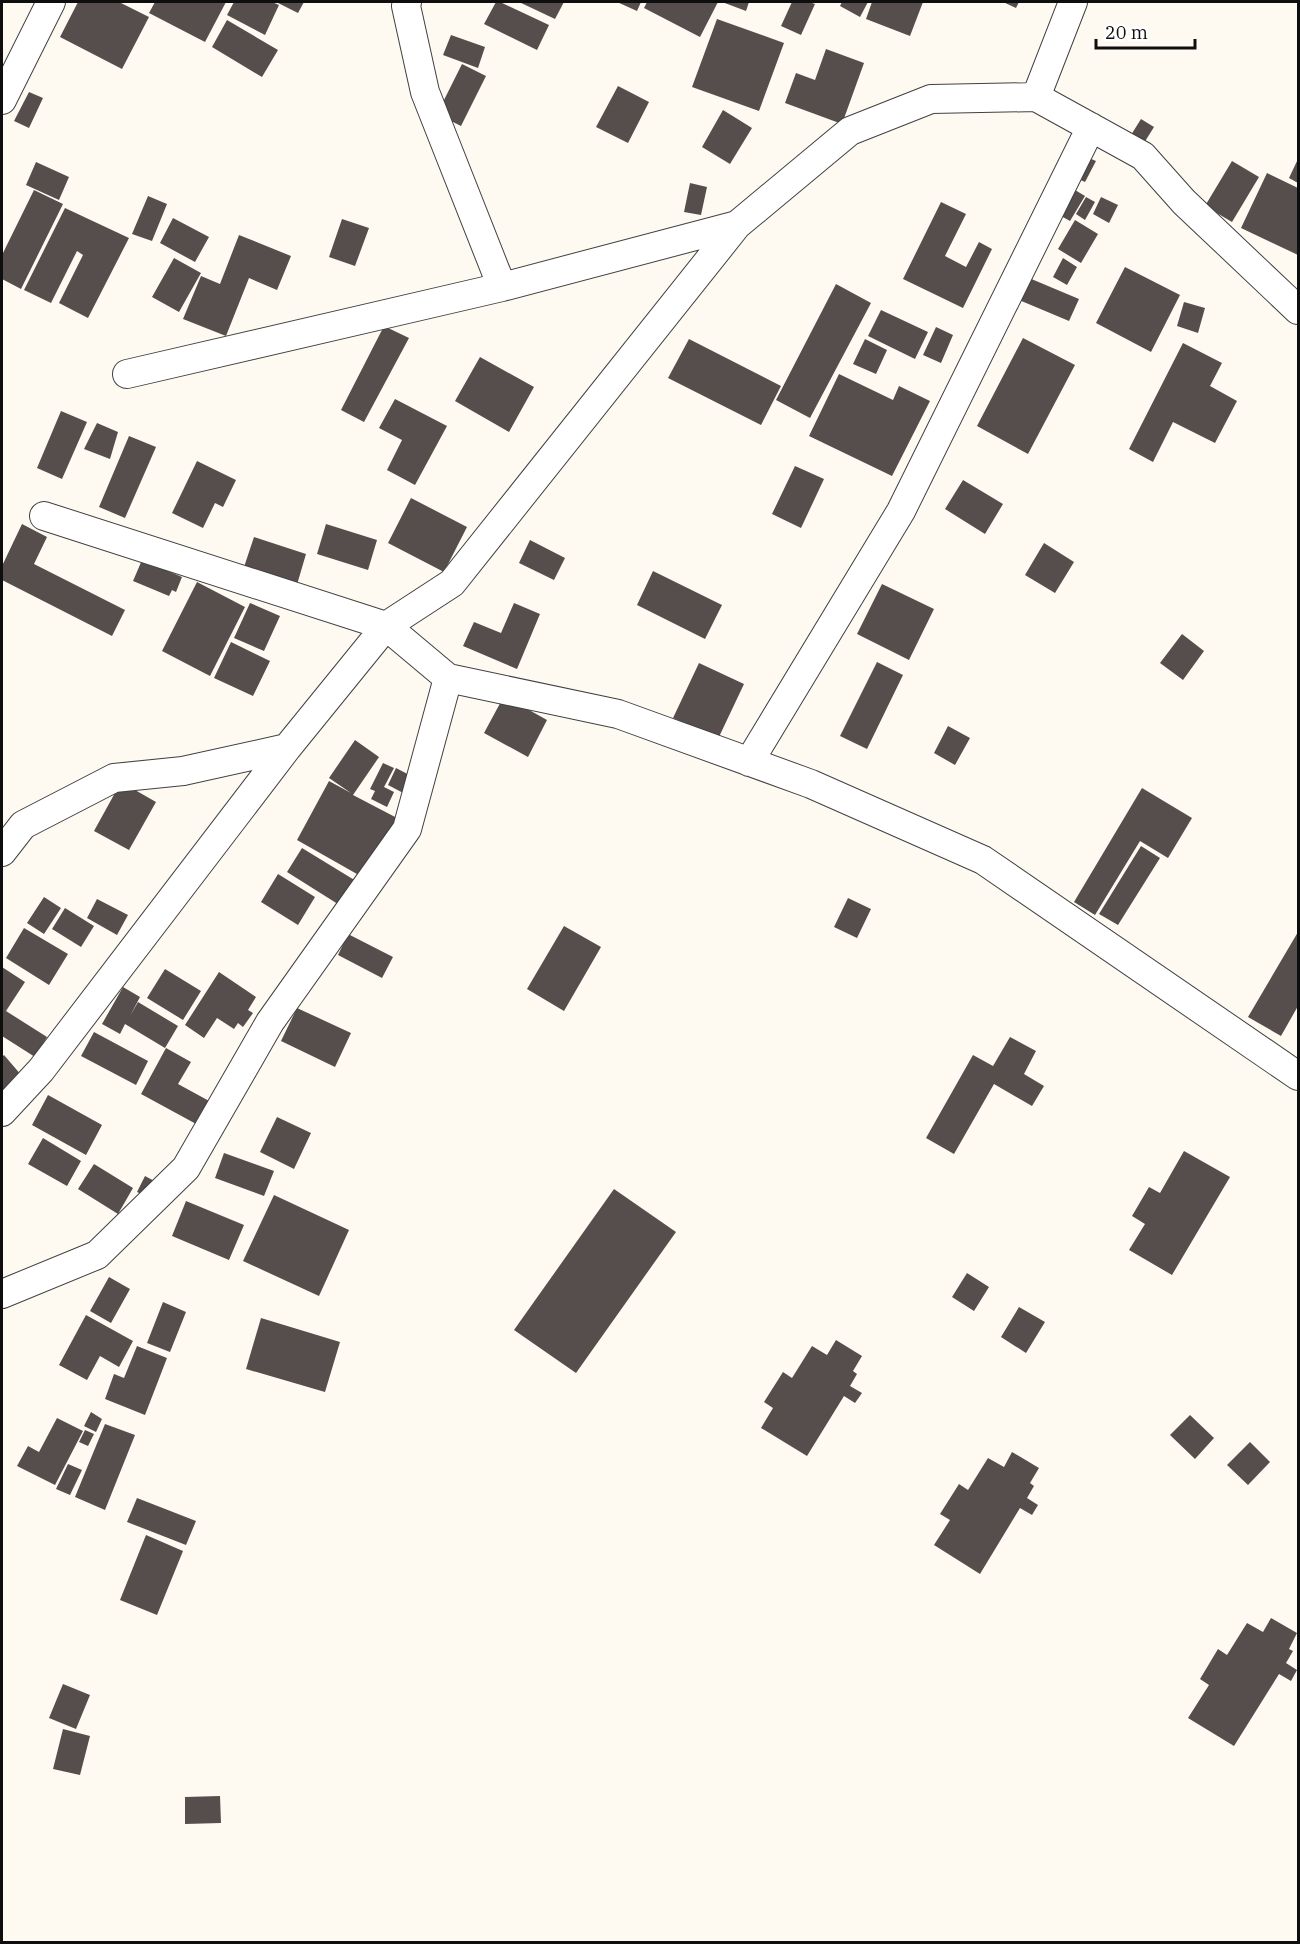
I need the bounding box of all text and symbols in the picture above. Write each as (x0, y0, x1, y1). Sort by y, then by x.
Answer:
scale bar (1096, 12, 1195, 50)
text: 20 m (1105, 21, 1148, 44)

